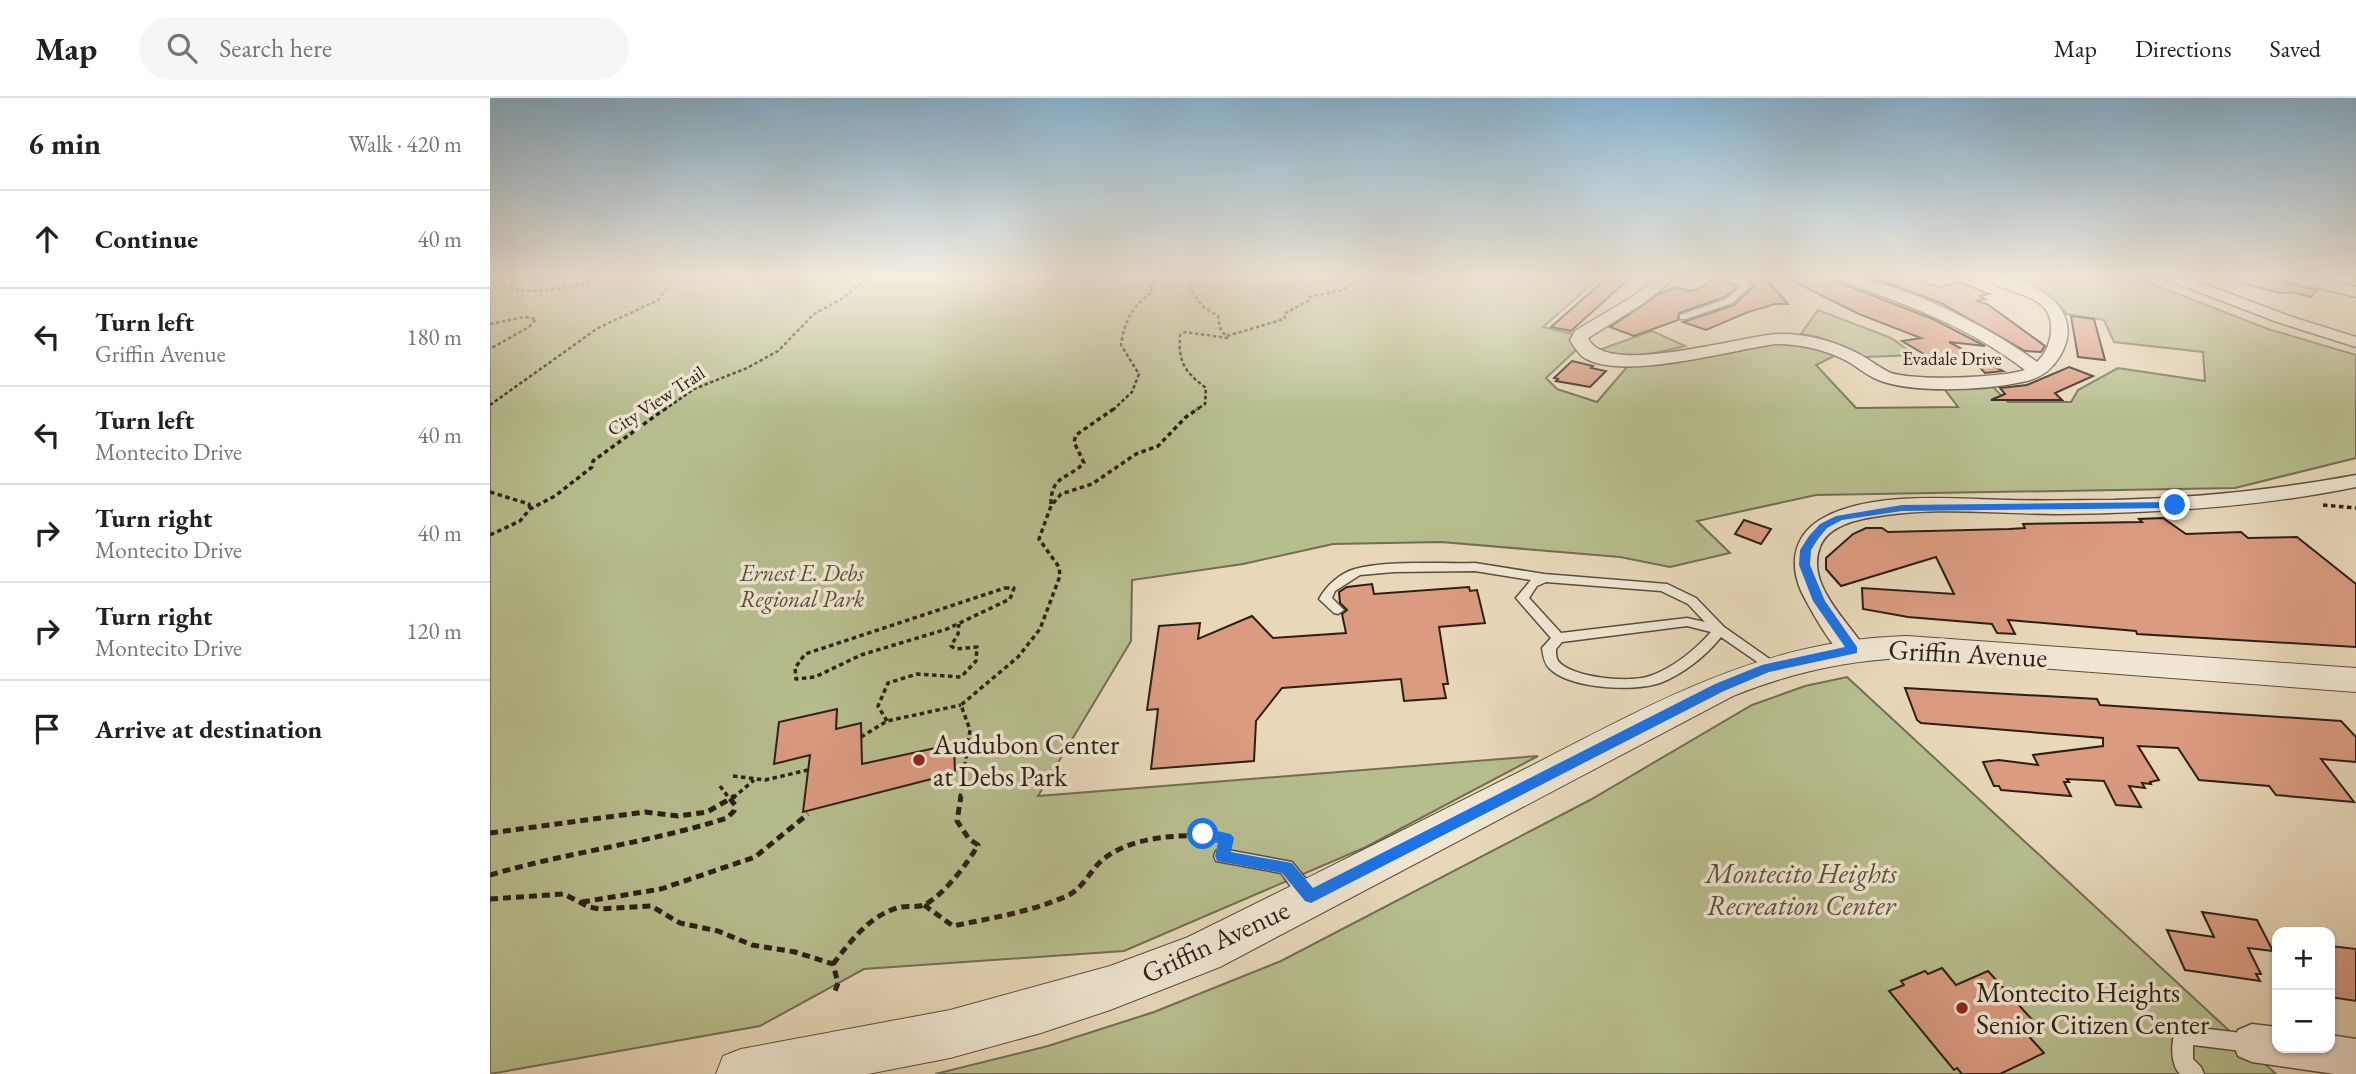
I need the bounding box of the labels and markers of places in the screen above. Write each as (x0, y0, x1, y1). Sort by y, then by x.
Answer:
place label: Audubon Center at Debs Park (932, 726, 1120, 794)
marker: Audubon Center at Debs Park (911, 752, 927, 768)
place label: Montecito Heights Senior Citizen Center (1976, 974, 2210, 1042)
marker: Montecito Heights Senior Citizen Center (1954, 1000, 1970, 1016)

